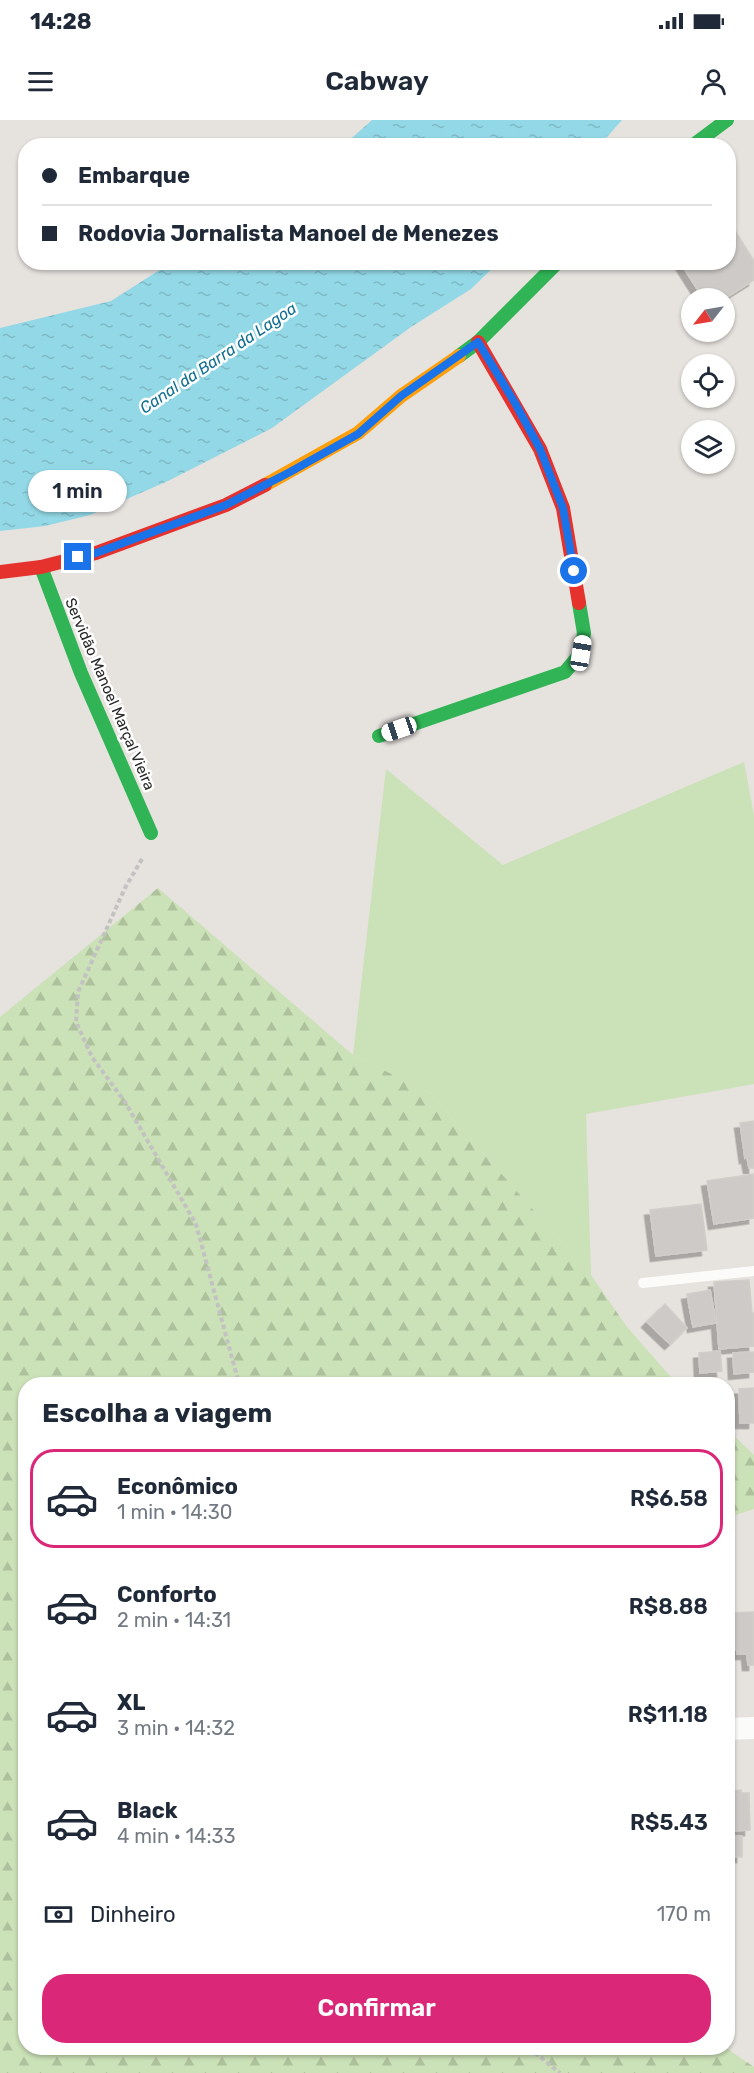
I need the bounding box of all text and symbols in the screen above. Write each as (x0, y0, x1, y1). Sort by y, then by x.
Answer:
text: 14:28 (30, 8, 92, 35)
icon: menu (24, 65, 57, 98)
text: Cabway (325, 65, 429, 97)
icon: person (697, 65, 730, 98)
text: Embarque (78, 162, 190, 189)
text: Rodovia Jornalista Manoel de Menezes (78, 220, 499, 247)
north arrow (681, 288, 735, 342)
map controls (681, 288, 735, 474)
water label: Canal da Barra da Lagoa (136, 298, 300, 418)
button: locate (681, 354, 735, 408)
button: layers (681, 420, 735, 474)
callout: 1 min (28, 470, 128, 512)
text: 1 min (52, 479, 103, 503)
route end (64, 543, 91, 570)
route start (560, 557, 587, 584)
street label: Servidão Manoel Marçal Vieira (61, 595, 159, 793)
car (569, 634, 593, 672)
car (379, 715, 419, 743)
text: Escolha a viagem (42, 1397, 272, 1429)
icon: car (45, 1472, 99, 1526)
text: Econômico (117, 1473, 238, 1500)
text: R$6.58 (630, 1485, 708, 1512)
text: 1 min · 14:30 (117, 1500, 232, 1524)
icon: car (45, 1580, 99, 1634)
text: Conforto (117, 1581, 217, 1608)
text: R$8.88 (629, 1593, 708, 1620)
text: 2 min · 14:31 (117, 1608, 231, 1632)
icon: car (45, 1688, 99, 1742)
text: XL (117, 1689, 145, 1716)
text: R$11.18 (628, 1701, 708, 1728)
text: 3 min · 14:32 (117, 1716, 235, 1740)
icon: car (45, 1796, 99, 1850)
text: Black (117, 1797, 178, 1824)
text: R$5.43 (630, 1809, 708, 1836)
text: 4 min · 14:33 (117, 1824, 236, 1848)
icon: cash (42, 1898, 75, 1931)
text: Dinheiro (90, 1901, 176, 1928)
text: 170 m (657, 1902, 711, 1926)
button: Confirmar (42, 1974, 711, 2043)

